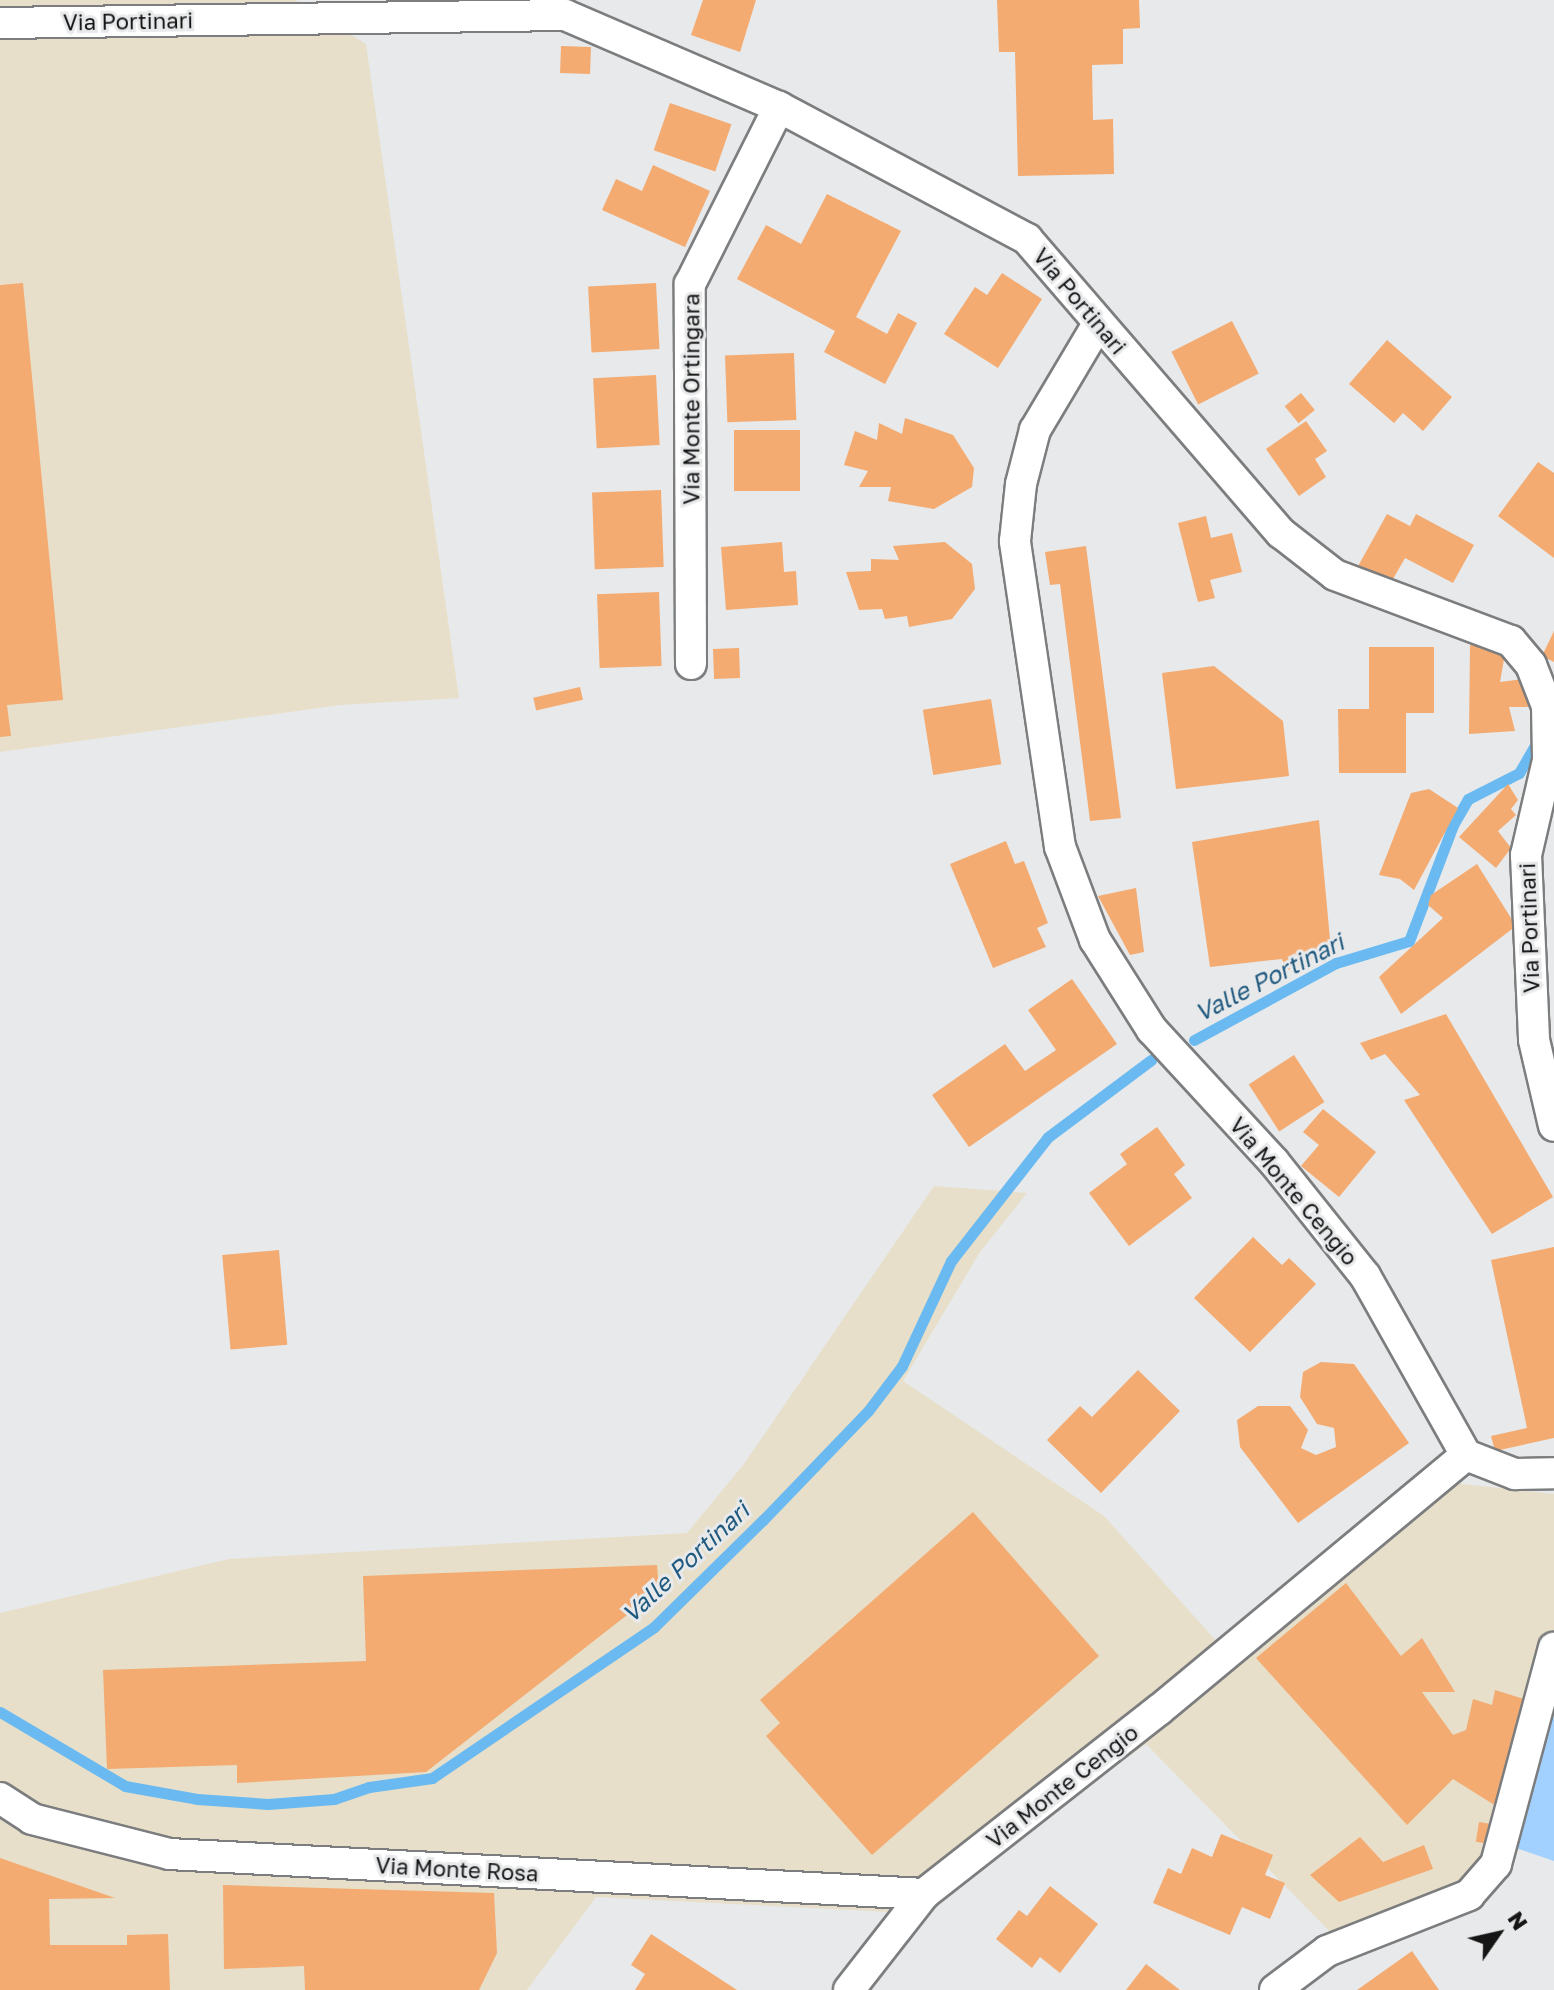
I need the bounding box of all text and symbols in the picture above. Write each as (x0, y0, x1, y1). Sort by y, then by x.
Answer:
street label: Via Portinari (63, 7, 193, 35)
street label: Via Portinari (1028, 243, 1132, 359)
street label: Via Monte Ortingara (678, 293, 704, 505)
street label: Via Portinari (1514, 863, 1544, 993)
water label: Valle Portinari (1190, 927, 1348, 1027)
street label: Via Monte Cengio (1224, 1112, 1364, 1270)
water label: Valle Portinari (616, 1496, 754, 1628)
street label: Via Monte Cengio (981, 1719, 1143, 1853)
street label: Via Monte Rosa (375, 1852, 539, 1886)
north arrow (1458, 1894, 1538, 1974)
text: N (1502, 1906, 1534, 1935)

